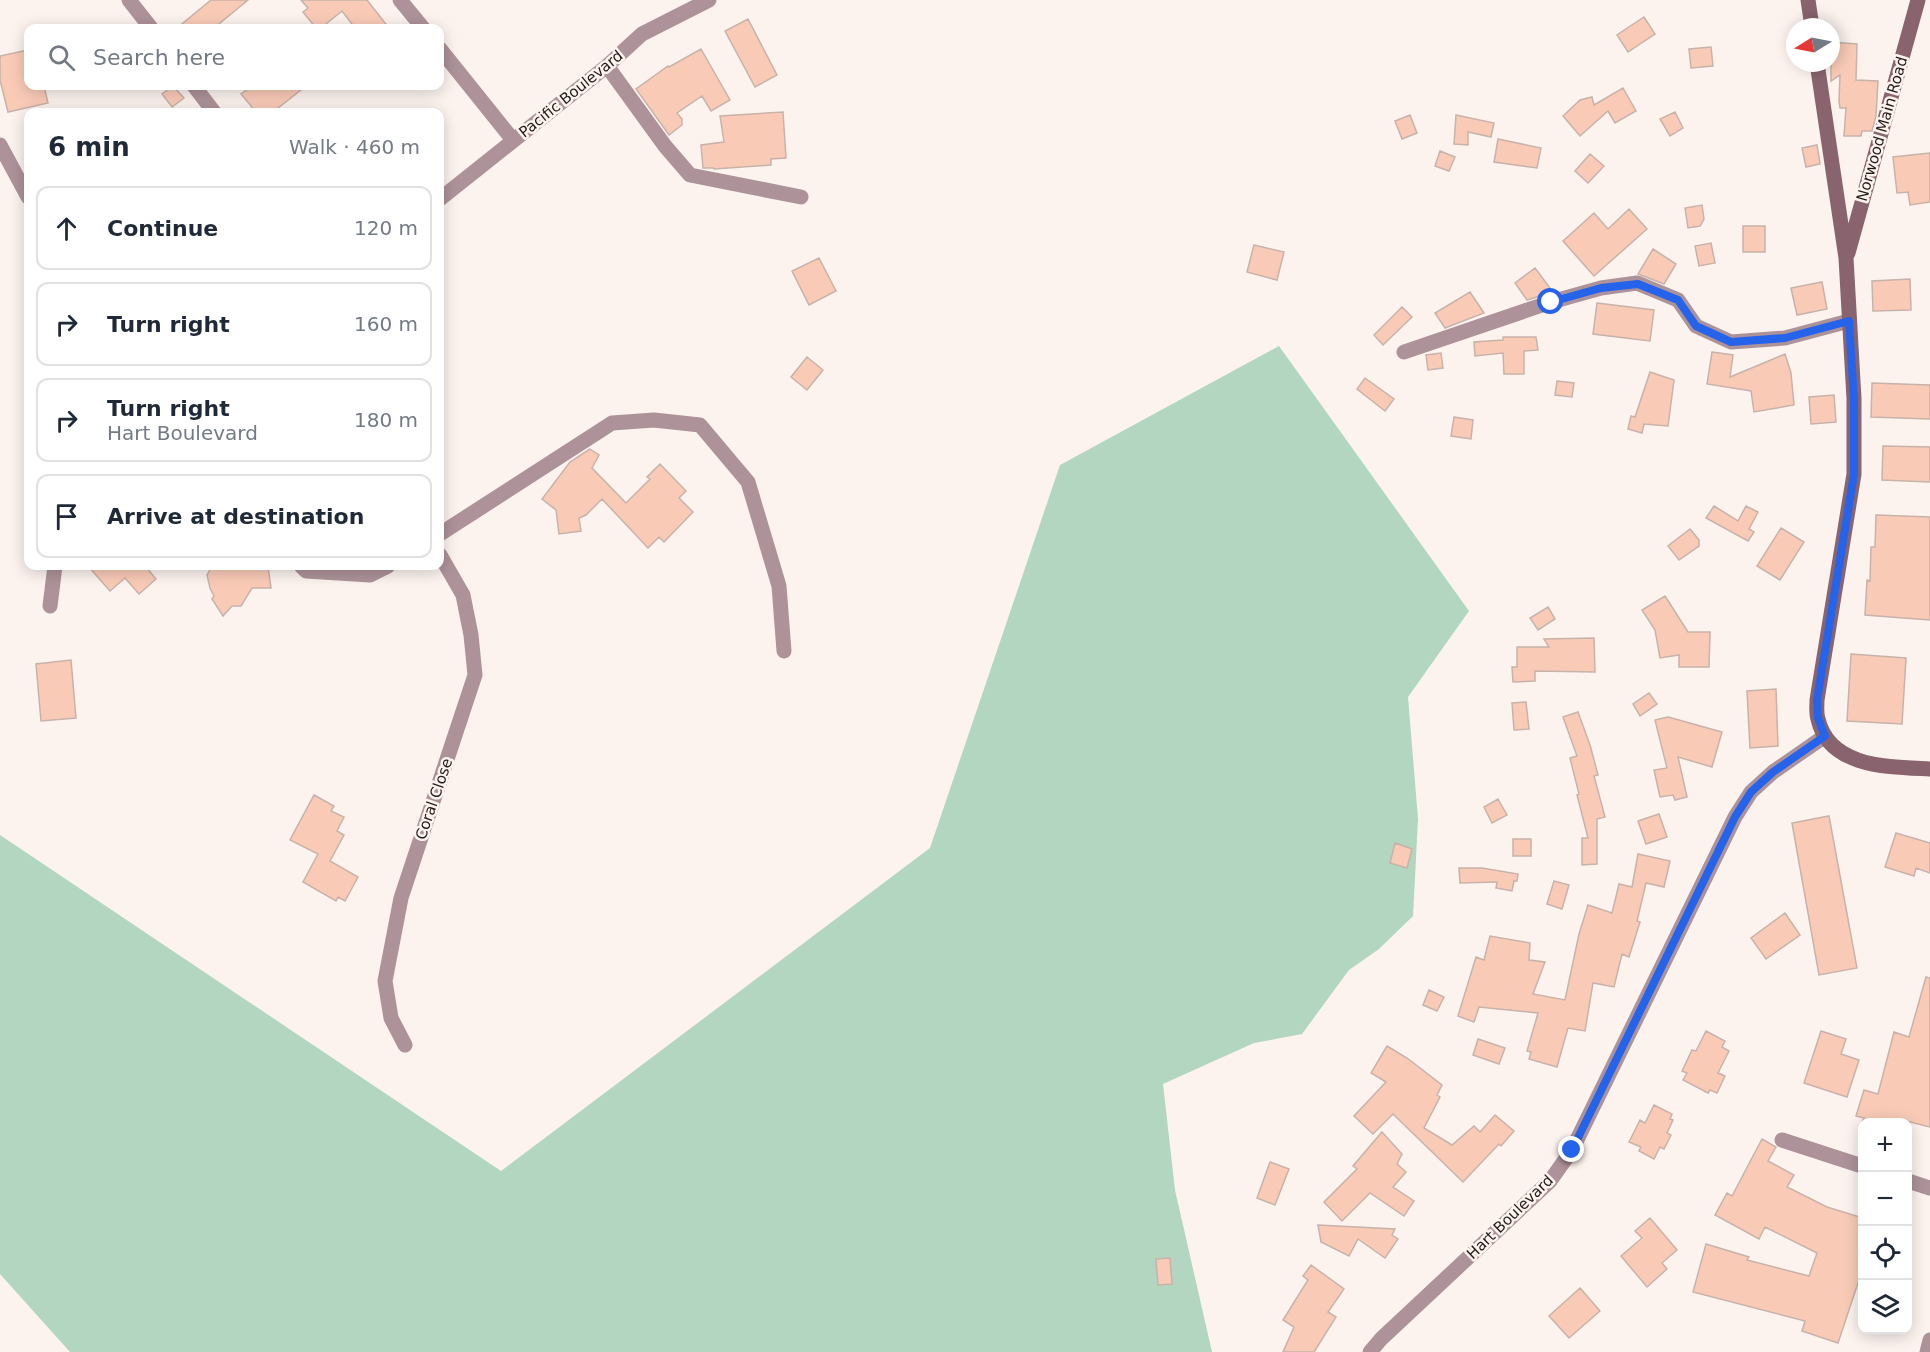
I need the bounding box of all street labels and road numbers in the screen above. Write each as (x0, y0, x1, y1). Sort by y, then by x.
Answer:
street label: Pacific Boulevard (515, 47, 627, 141)
street label: Norwood Main Road (1853, 55, 1911, 203)
street label: Coral Close (412, 756, 456, 842)
street label: Hart Boulevard (1463, 1171, 1557, 1263)

